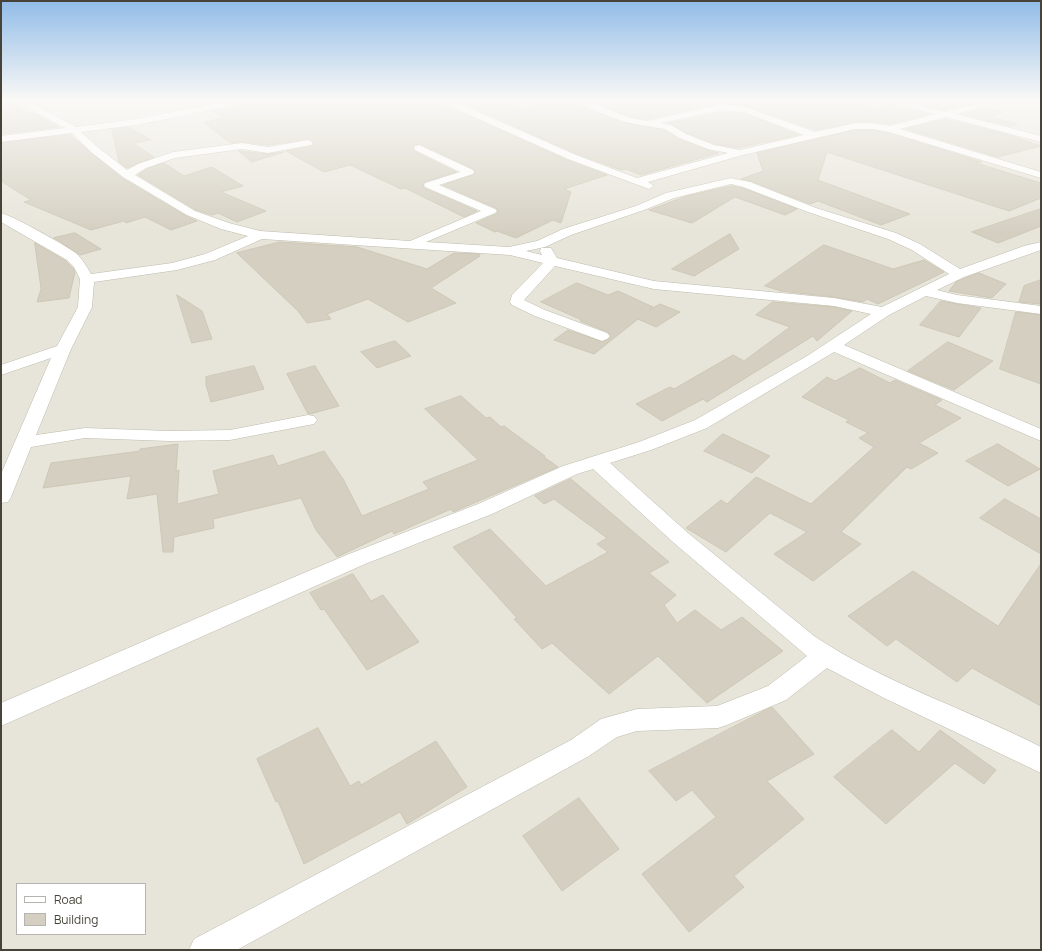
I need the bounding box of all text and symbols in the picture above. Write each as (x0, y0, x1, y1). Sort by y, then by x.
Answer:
legend (16, 883, 146, 935)
text: Road (54, 891, 82, 908)
text: Building (54, 911, 98, 928)

